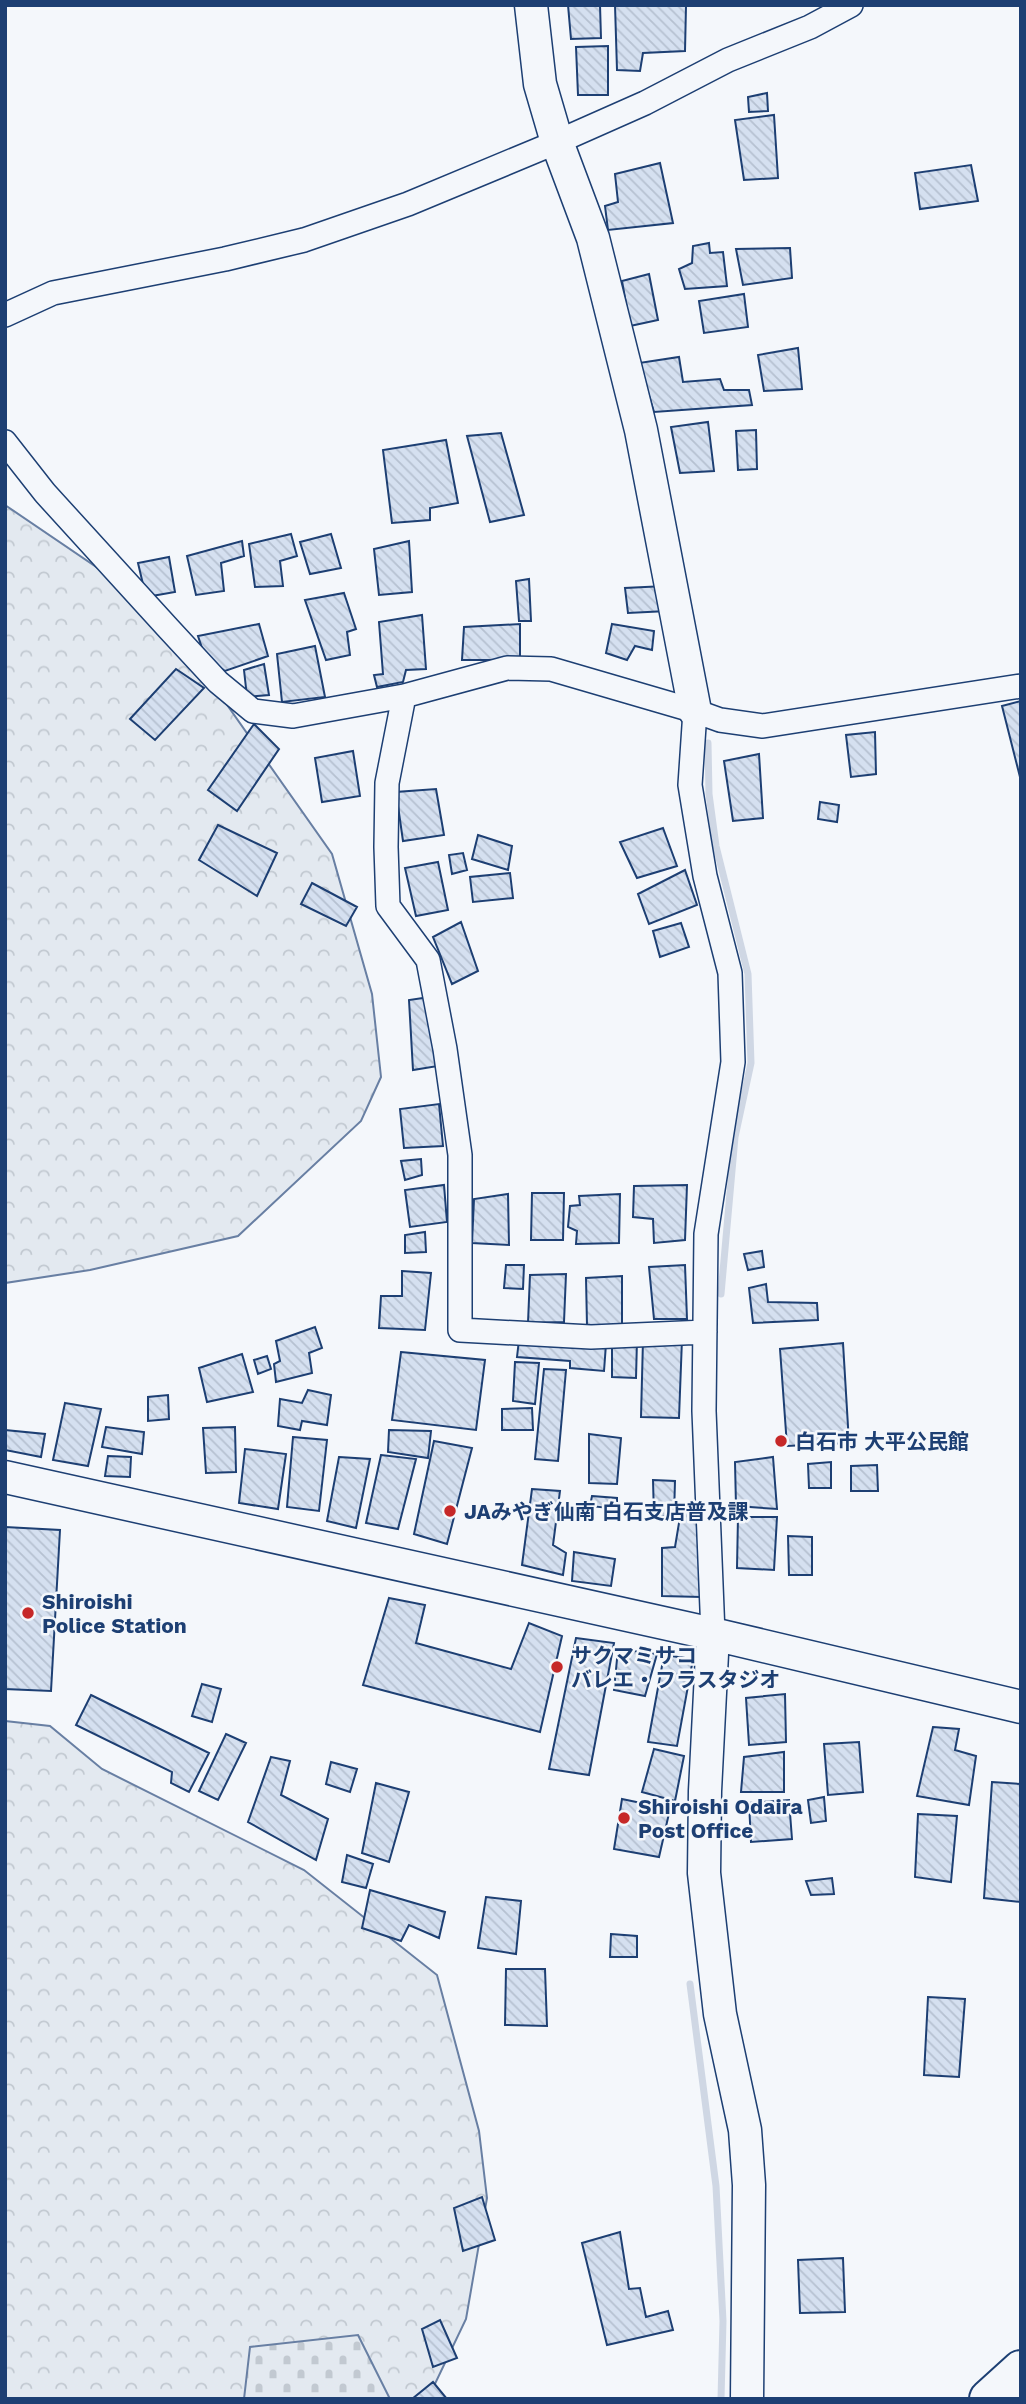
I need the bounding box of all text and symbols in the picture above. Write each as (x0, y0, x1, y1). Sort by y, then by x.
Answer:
place label: 白石市 大平公民館 (795, 1429, 969, 1454)
marker: 白石市 大平公民館 (773, 1433, 789, 1449)
place label: JAみやぎ仙南 白石支店普及課 (464, 1499, 749, 1524)
marker: JAみやぎ仙南 白石支店普及課 (442, 1503, 458, 1519)
place label: Shiroishi Police Station (42, 1589, 187, 1638)
marker: Shiroishi Police Station (20, 1605, 36, 1621)
place label: サクマミサコ バレエ・フラスタジオ (571, 1643, 781, 1692)
marker: サクマミサコ バレエ・フラスタジオ (549, 1659, 565, 1675)
place label: Shiroishi Odaira Post Office (638, 1794, 803, 1843)
marker: Shiroishi Odaira Post Office (616, 1810, 632, 1826)

